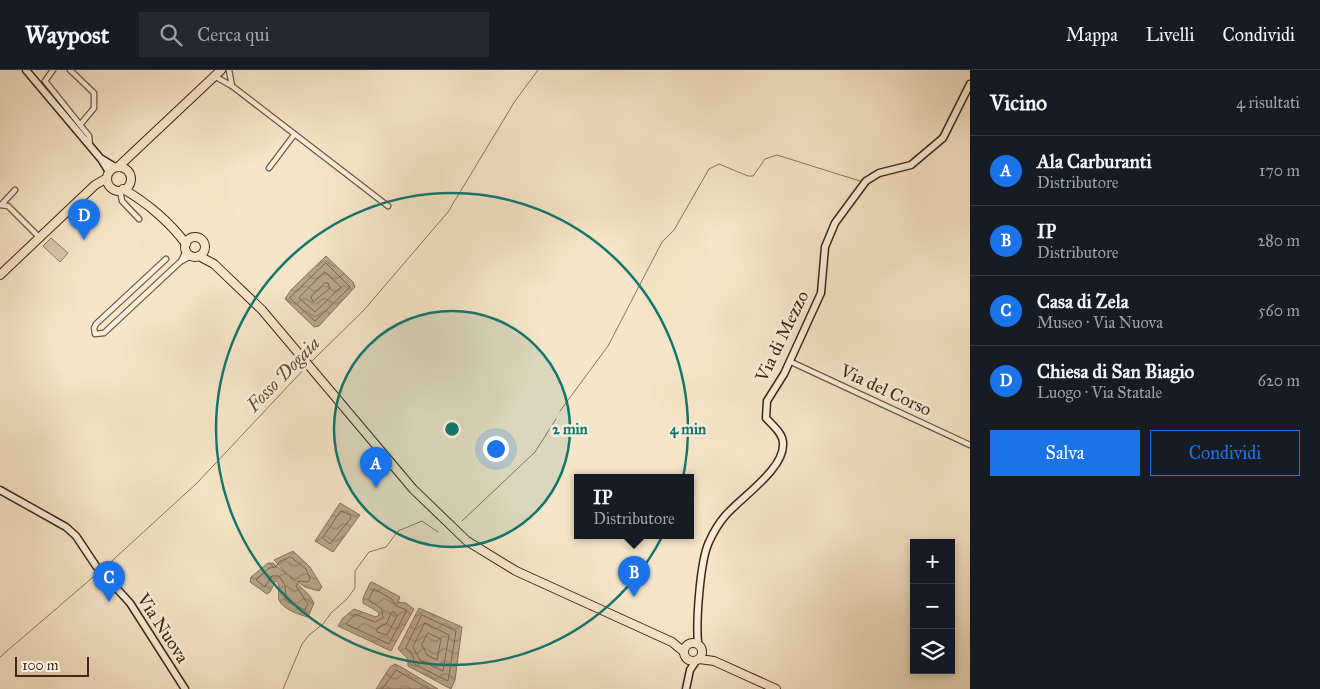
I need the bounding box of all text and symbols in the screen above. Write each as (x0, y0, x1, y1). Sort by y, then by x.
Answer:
search box (139, 12, 489, 57)
text: Waypost (25, 20, 109, 50)
icon: search (157, 21, 185, 49)
text: Cerca qui (197, 23, 270, 46)
text: Mappa (1066, 24, 1118, 46)
text: Livelli (1146, 24, 1194, 46)
text: Condividi (1222, 24, 1295, 46)
text: Vicino (990, 90, 1047, 116)
text: 4 risultati (1236, 93, 1300, 112)
text: Ala Carburanti (1037, 150, 1152, 173)
text: A (1001, 161, 1011, 180)
text: 170 m (1259, 161, 1300, 180)
text: Distributore (1037, 173, 1118, 192)
pin: D (68, 199, 100, 240)
text: IP (1037, 220, 1056, 243)
text: B (1001, 231, 1011, 250)
text: 280 m (1257, 231, 1300, 250)
text: Distributore (1037, 243, 1118, 262)
street label: Via di Mezzo (750, 287, 813, 386)
text: Casa di Zela (1037, 290, 1129, 313)
text: C (1001, 301, 1011, 320)
text: 560 m (1258, 301, 1300, 320)
text: Museo · Via Nuova (1037, 313, 1163, 332)
water label: Fosso Dogaia (241, 332, 324, 417)
street label: Via del Corso (836, 359, 935, 421)
text: Chiesa di San Biagio (1037, 360, 1194, 383)
text: D (1000, 371, 1012, 390)
text: 620 m (1258, 371, 1300, 390)
text: Luogo · Via Statale (1037, 383, 1162, 402)
centre of rings (443, 420, 461, 438)
text: 2 min (552, 420, 589, 438)
text: 4 min (670, 420, 707, 439)
button: Salva (990, 430, 1140, 476)
button: Condividi (1150, 430, 1300, 476)
your location (483, 436, 509, 462)
pin: A (360, 447, 392, 488)
popup (574, 474, 694, 539)
text: IP (593, 486, 612, 509)
text: Distributore (593, 509, 675, 528)
map controls (910, 539, 955, 674)
button: + (910, 539, 955, 584)
pin: B (618, 556, 650, 597)
pin: C (93, 561, 125, 602)
button: − (910, 584, 955, 629)
street label: Via Nuova (132, 588, 194, 667)
button: layers (910, 629, 955, 674)
scale bar (15, 654, 89, 677)
text: 100 m (22, 657, 59, 674)

